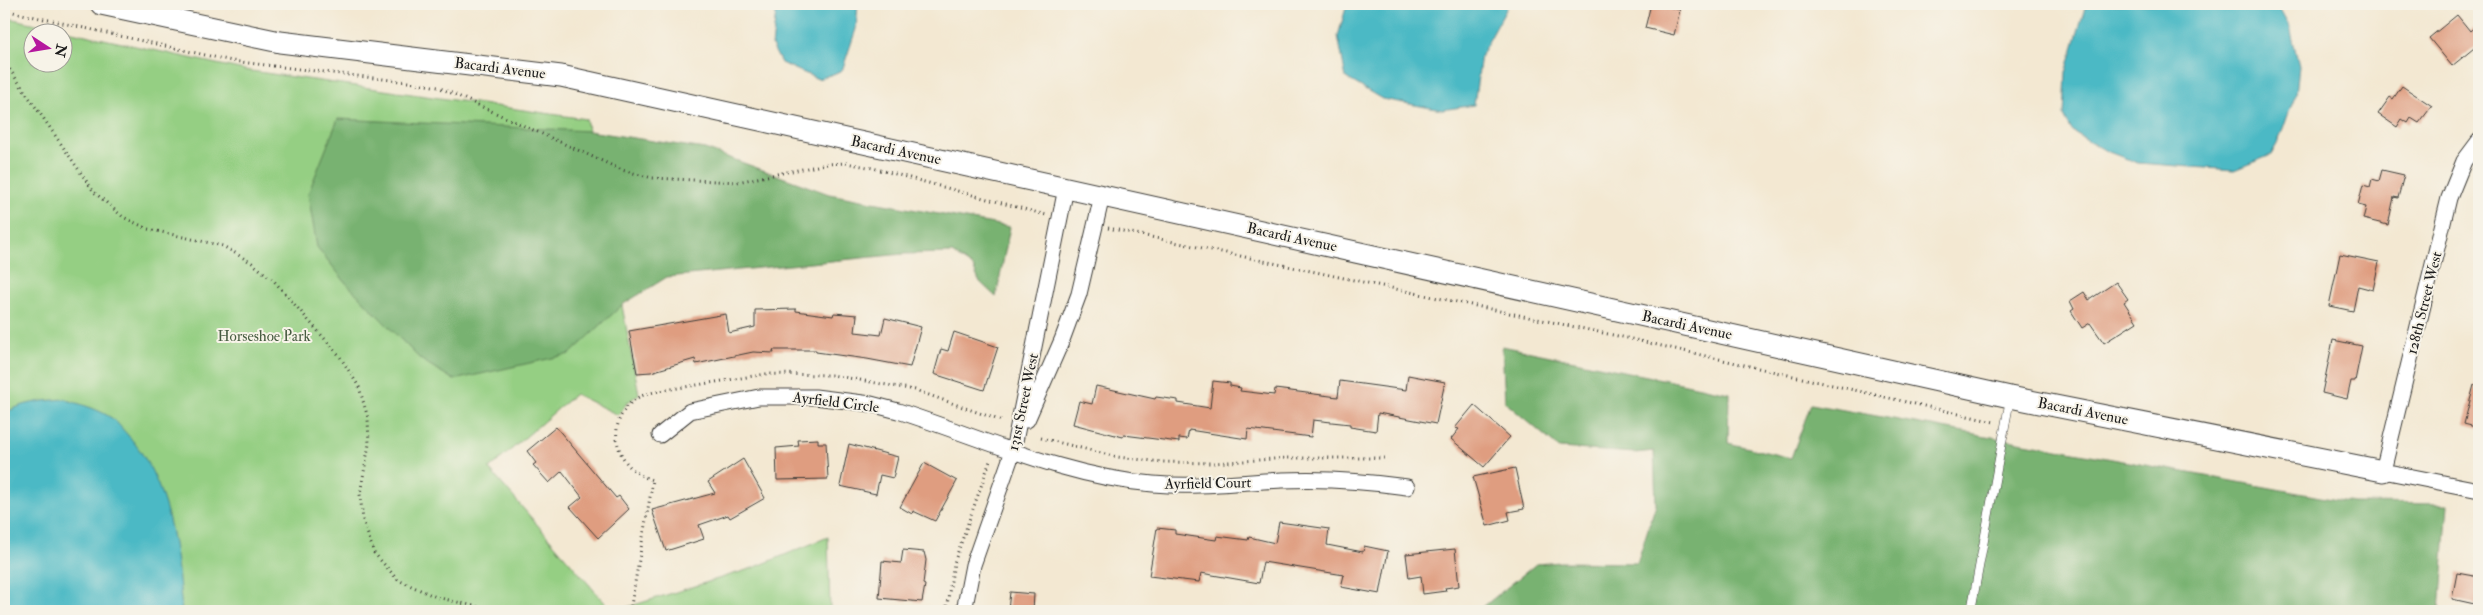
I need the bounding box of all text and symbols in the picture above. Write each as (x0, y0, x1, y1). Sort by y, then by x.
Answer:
north arrow (22, 22, 72, 72)
text: N (51, 42, 70, 59)
street label: Bacardi Avenue (453, 53, 547, 84)
street label: Bacardi Avenue (849, 132, 943, 169)
street label: Bacardi Avenue (1245, 219, 1339, 256)
street label: 128th Street West (2403, 250, 2446, 357)
street label: Bacardi Avenue (1640, 307, 1734, 344)
park label: Horseshoe Park (217, 327, 311, 346)
street label: 131st Street West (1004, 352, 1043, 453)
street label: Ayrfield Circle (791, 388, 880, 417)
street label: Bacardi Avenue (2036, 393, 2130, 430)
street label: Ayrfield Court (1164, 473, 1252, 494)

